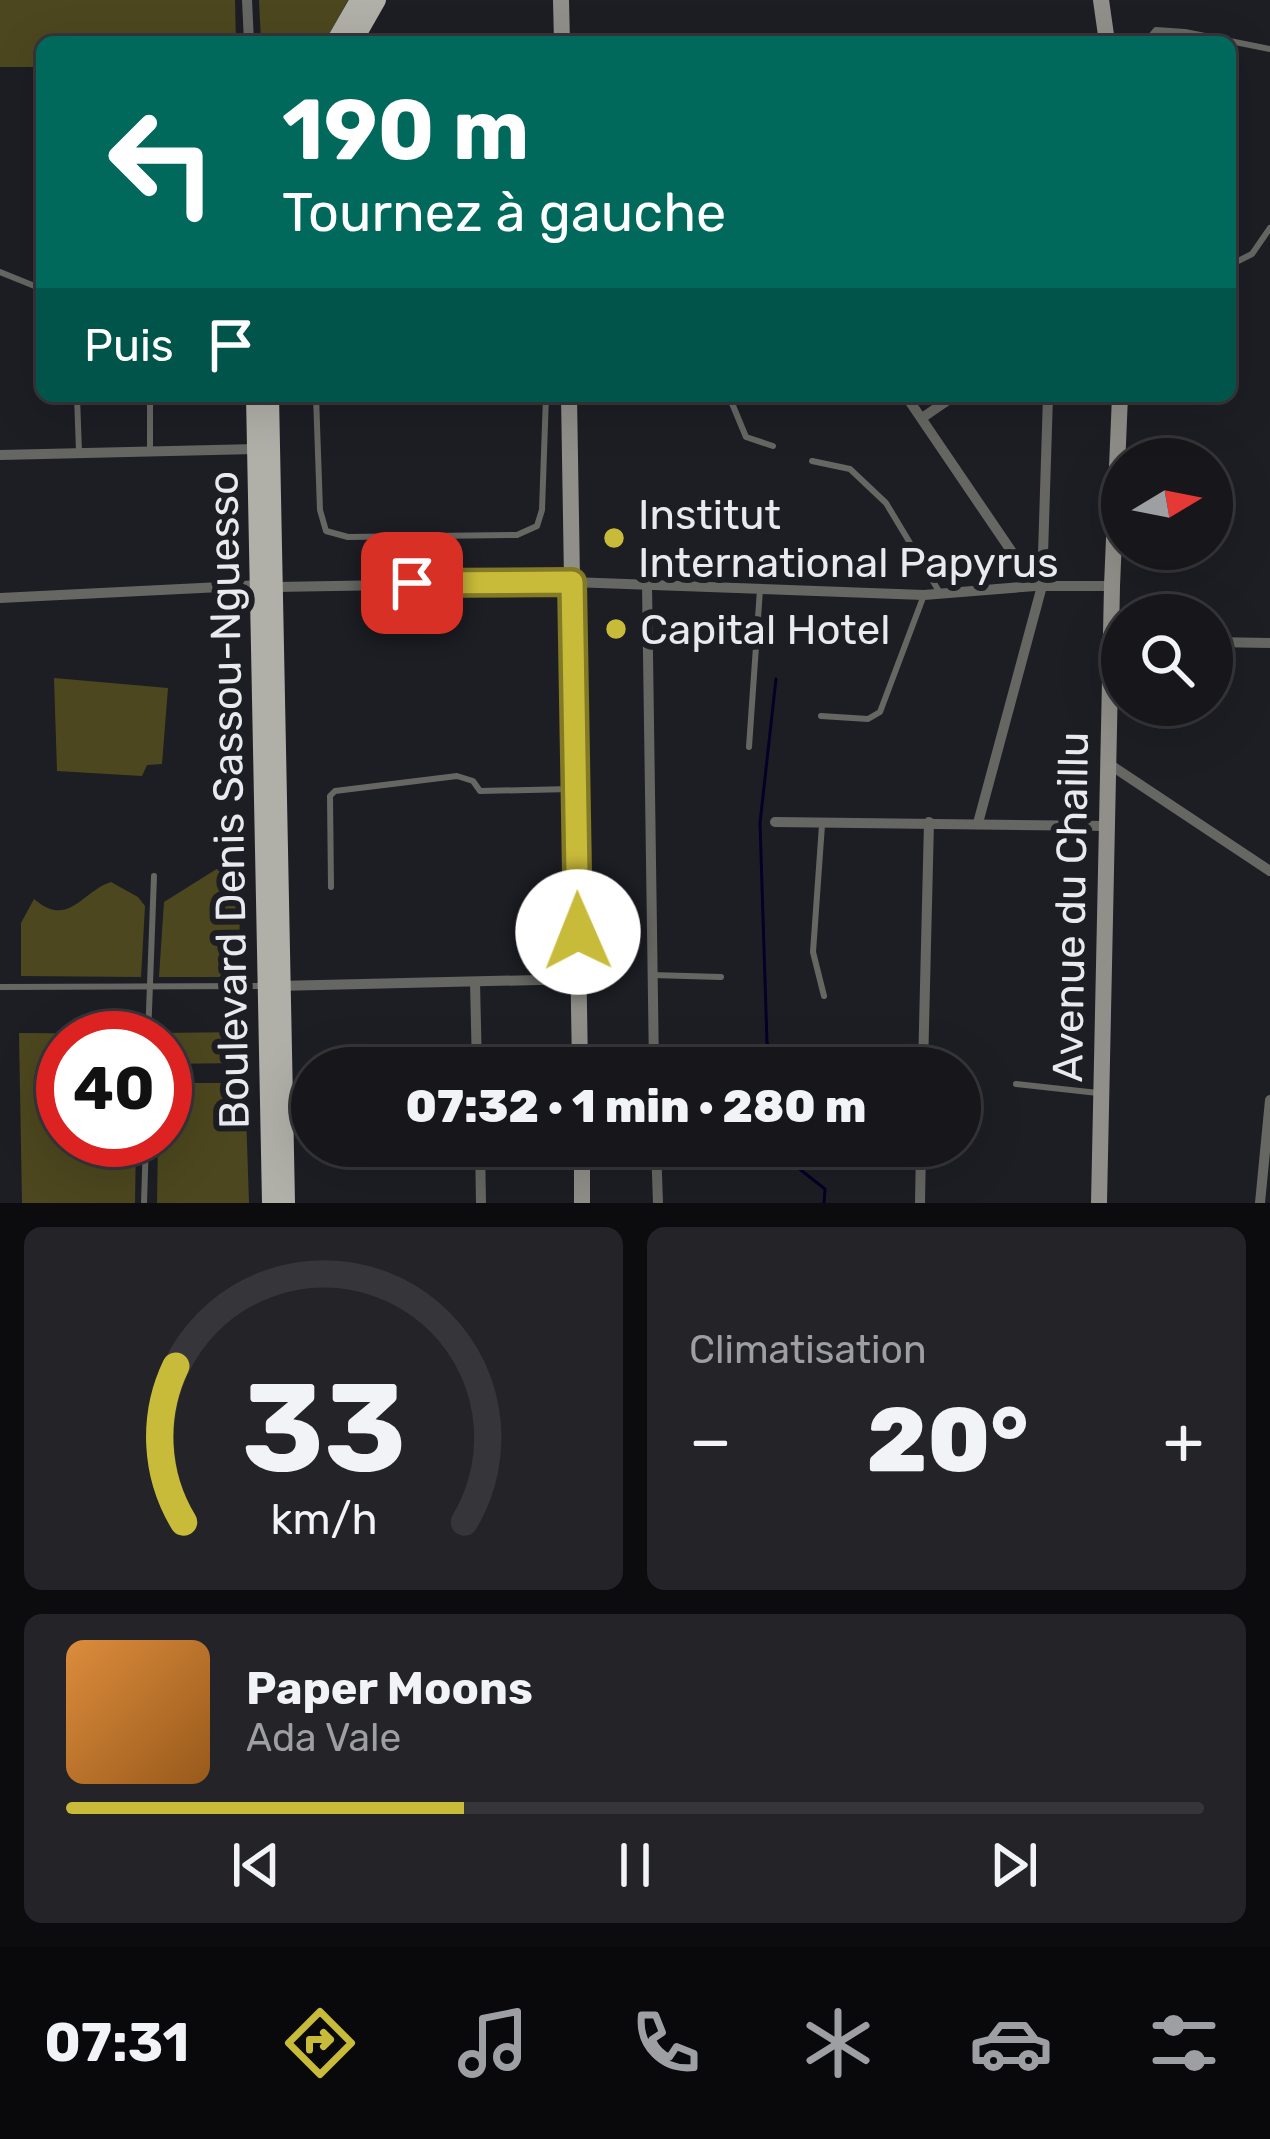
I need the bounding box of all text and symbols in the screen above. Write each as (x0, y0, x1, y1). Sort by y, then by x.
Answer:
text: 190 m (282, 80, 530, 180)
icon: left (84, 84, 240, 240)
text: Tournez à gauche (282, 181, 726, 245)
icon: arrive (198, 312, 264, 378)
text: Puis (84, 319, 174, 372)
north arrow (1101, 438, 1233, 570)
map controls (1101, 438, 1233, 726)
street label: Boulevard Denis Sassou-Nguesso (198, 471, 260, 1129)
place label: Institut International Papyrus (638, 490, 1059, 588)
marker: Institut International Papyrus (601, 525, 627, 551)
pin (361, 532, 463, 634)
icon: arrive (379, 550, 445, 616)
button: search (1101, 594, 1233, 726)
place label: Capital Hotel (640, 605, 891, 655)
marker: Capital Hotel (603, 616, 629, 642)
street label: Avenue du Chaillu (1043, 731, 1099, 1083)
position arrow (515, 869, 641, 995)
speed limit sign: 40 (36, 1011, 192, 1167)
text: 07:32 · 1 min · 280 m (406, 1080, 866, 1133)
text: Climatisation (689, 1327, 927, 1373)
text: 33 (241, 1354, 406, 1502)
text: 20° (867, 1387, 1028, 1494)
text: − (689, 1401, 732, 1480)
text: + (1163, 1401, 1204, 1480)
text: km/h (270, 1493, 377, 1544)
text: Paper Moons (246, 1662, 533, 1715)
text: Ada Vale (246, 1715, 401, 1761)
icon: previous (223, 1832, 289, 1898)
icon: pause (602, 1832, 668, 1898)
icon: next (981, 1832, 1047, 1898)
icon: directions (278, 2001, 362, 2085)
icon: music (451, 2001, 535, 2085)
icon: phone (624, 2001, 708, 2085)
icon: climate (796, 2001, 880, 2085)
icon: car (969, 2001, 1053, 2085)
icon: filters (1142, 2001, 1226, 2085)
text: 07:31 (44, 2011, 189, 2075)

